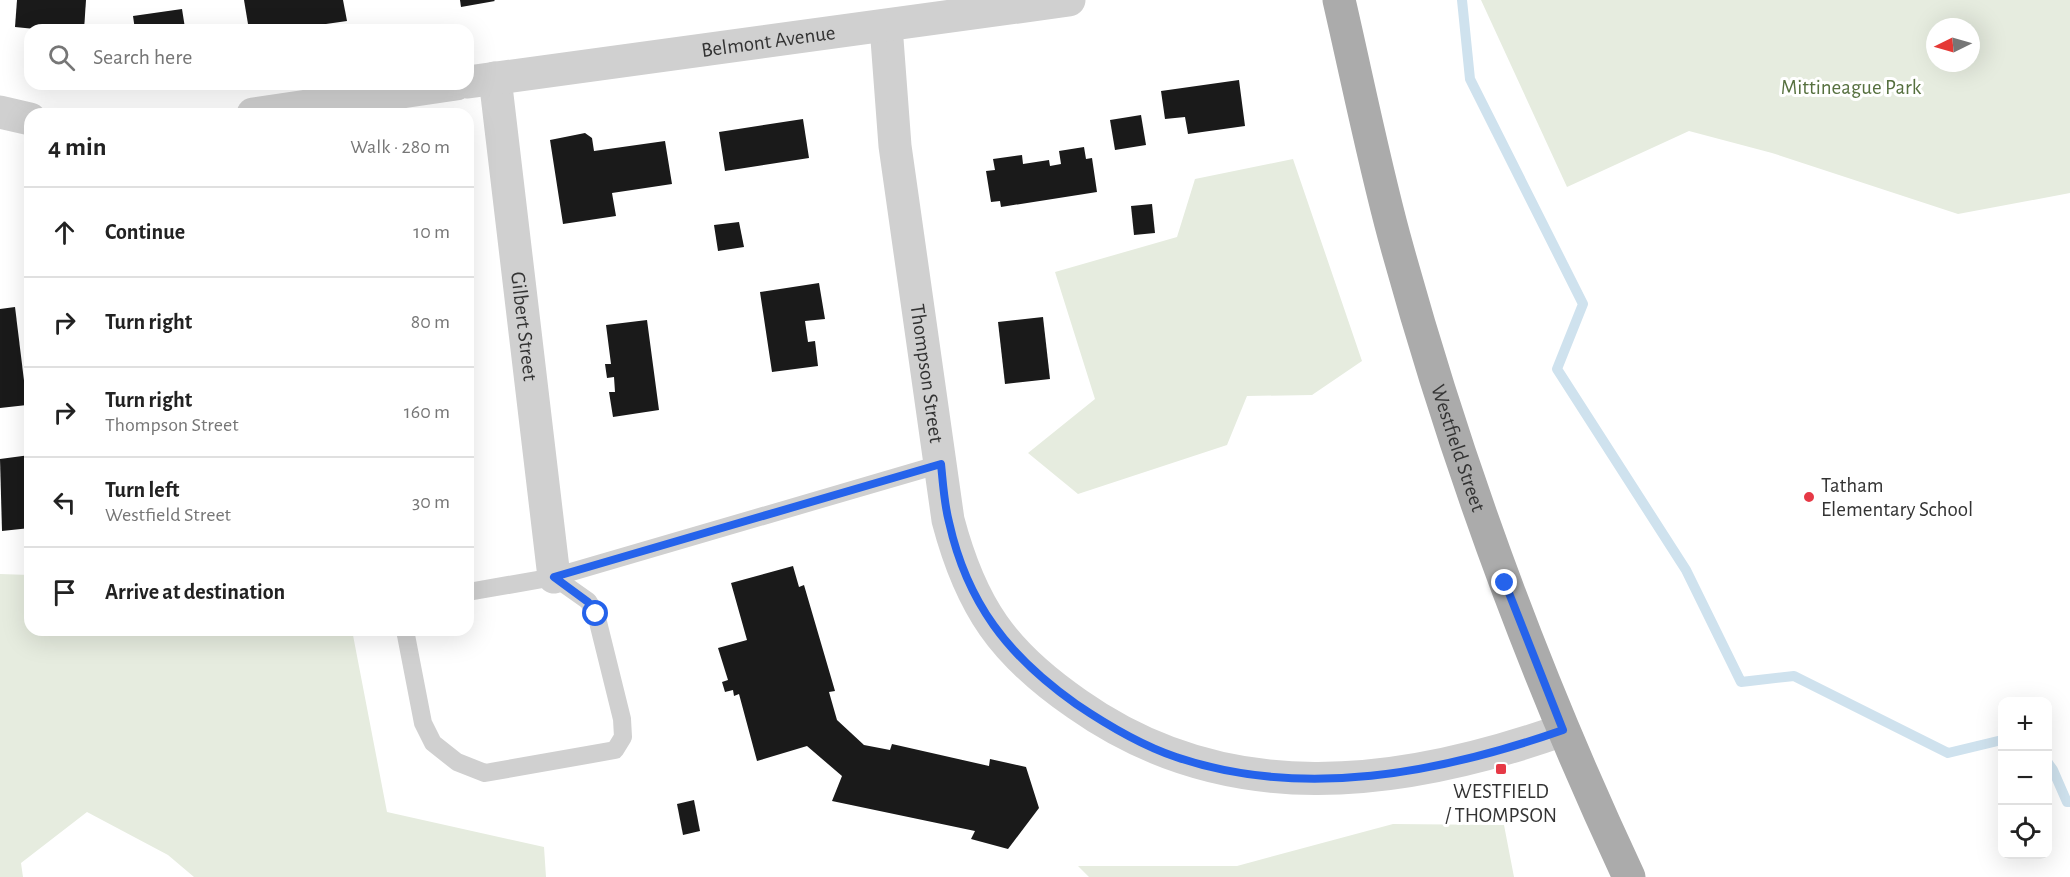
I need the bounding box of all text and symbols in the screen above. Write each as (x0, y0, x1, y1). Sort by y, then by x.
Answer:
north arrow (1926, 18, 1980, 72)
street label: Belmont Avenue (700, 21, 837, 61)
search box (24, 24, 474, 90)
icon: search (45, 41, 78, 74)
text: Search here (93, 46, 192, 68)
park label: Mittineague Park (1781, 77, 1922, 98)
text: 4 min (48, 134, 107, 160)
text: Walk · 280 m (350, 137, 450, 157)
icon: ahead (48, 216, 81, 249)
text: Continue (105, 221, 185, 243)
text: 10 m (413, 222, 450, 242)
street label: Gilbert Street (507, 271, 541, 382)
street label: Thompson Street (907, 302, 948, 445)
icon: right (48, 306, 81, 339)
text: Turn right (105, 311, 192, 333)
text: 80 m (411, 312, 450, 332)
street label: Westfield Street (1428, 382, 1490, 515)
text: Turn right (105, 389, 192, 411)
icon: right (48, 396, 81, 429)
text: 160 m (404, 402, 450, 422)
text: Thompson Street (105, 415, 239, 435)
place label: Tatham Elementary School (1821, 475, 1973, 520)
text: Turn left (105, 479, 179, 501)
icon: left (48, 486, 81, 519)
marker: Tatham Elementary School (1802, 490, 1816, 504)
text: 30 m (412, 492, 450, 512)
text: Westfield Street (105, 505, 231, 525)
route end (1491, 569, 1517, 595)
icon: arrive (48, 576, 81, 609)
text: Arrive at destination (105, 581, 285, 603)
route start (582, 600, 608, 626)
map controls (1998, 697, 2052, 859)
button: + (1998, 697, 2052, 751)
button: − (1998, 751, 2052, 805)
marker: WESTFIELD / THOMPSON (1494, 762, 1508, 776)
place label: WESTFIELD / THOMPSON (1445, 781, 1557, 826)
button: locate (1998, 805, 2052, 859)

